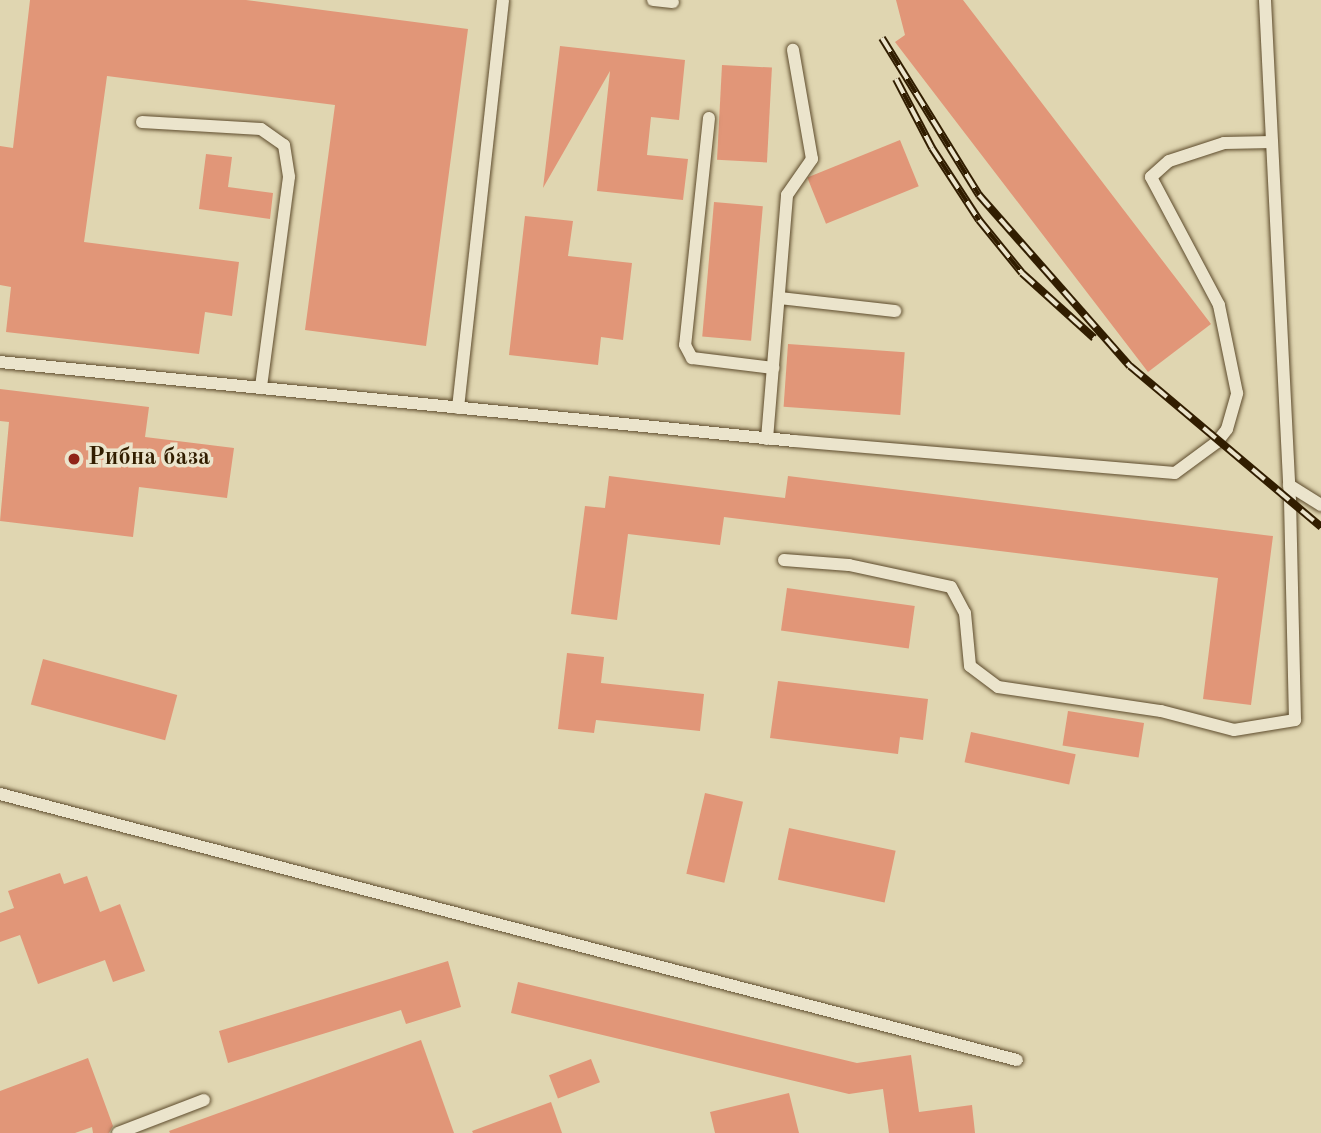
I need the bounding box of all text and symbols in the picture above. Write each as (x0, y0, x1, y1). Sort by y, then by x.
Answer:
place label: Рибна база (88, 445, 210, 473)
marker: Рибна база (66, 451, 82, 467)

